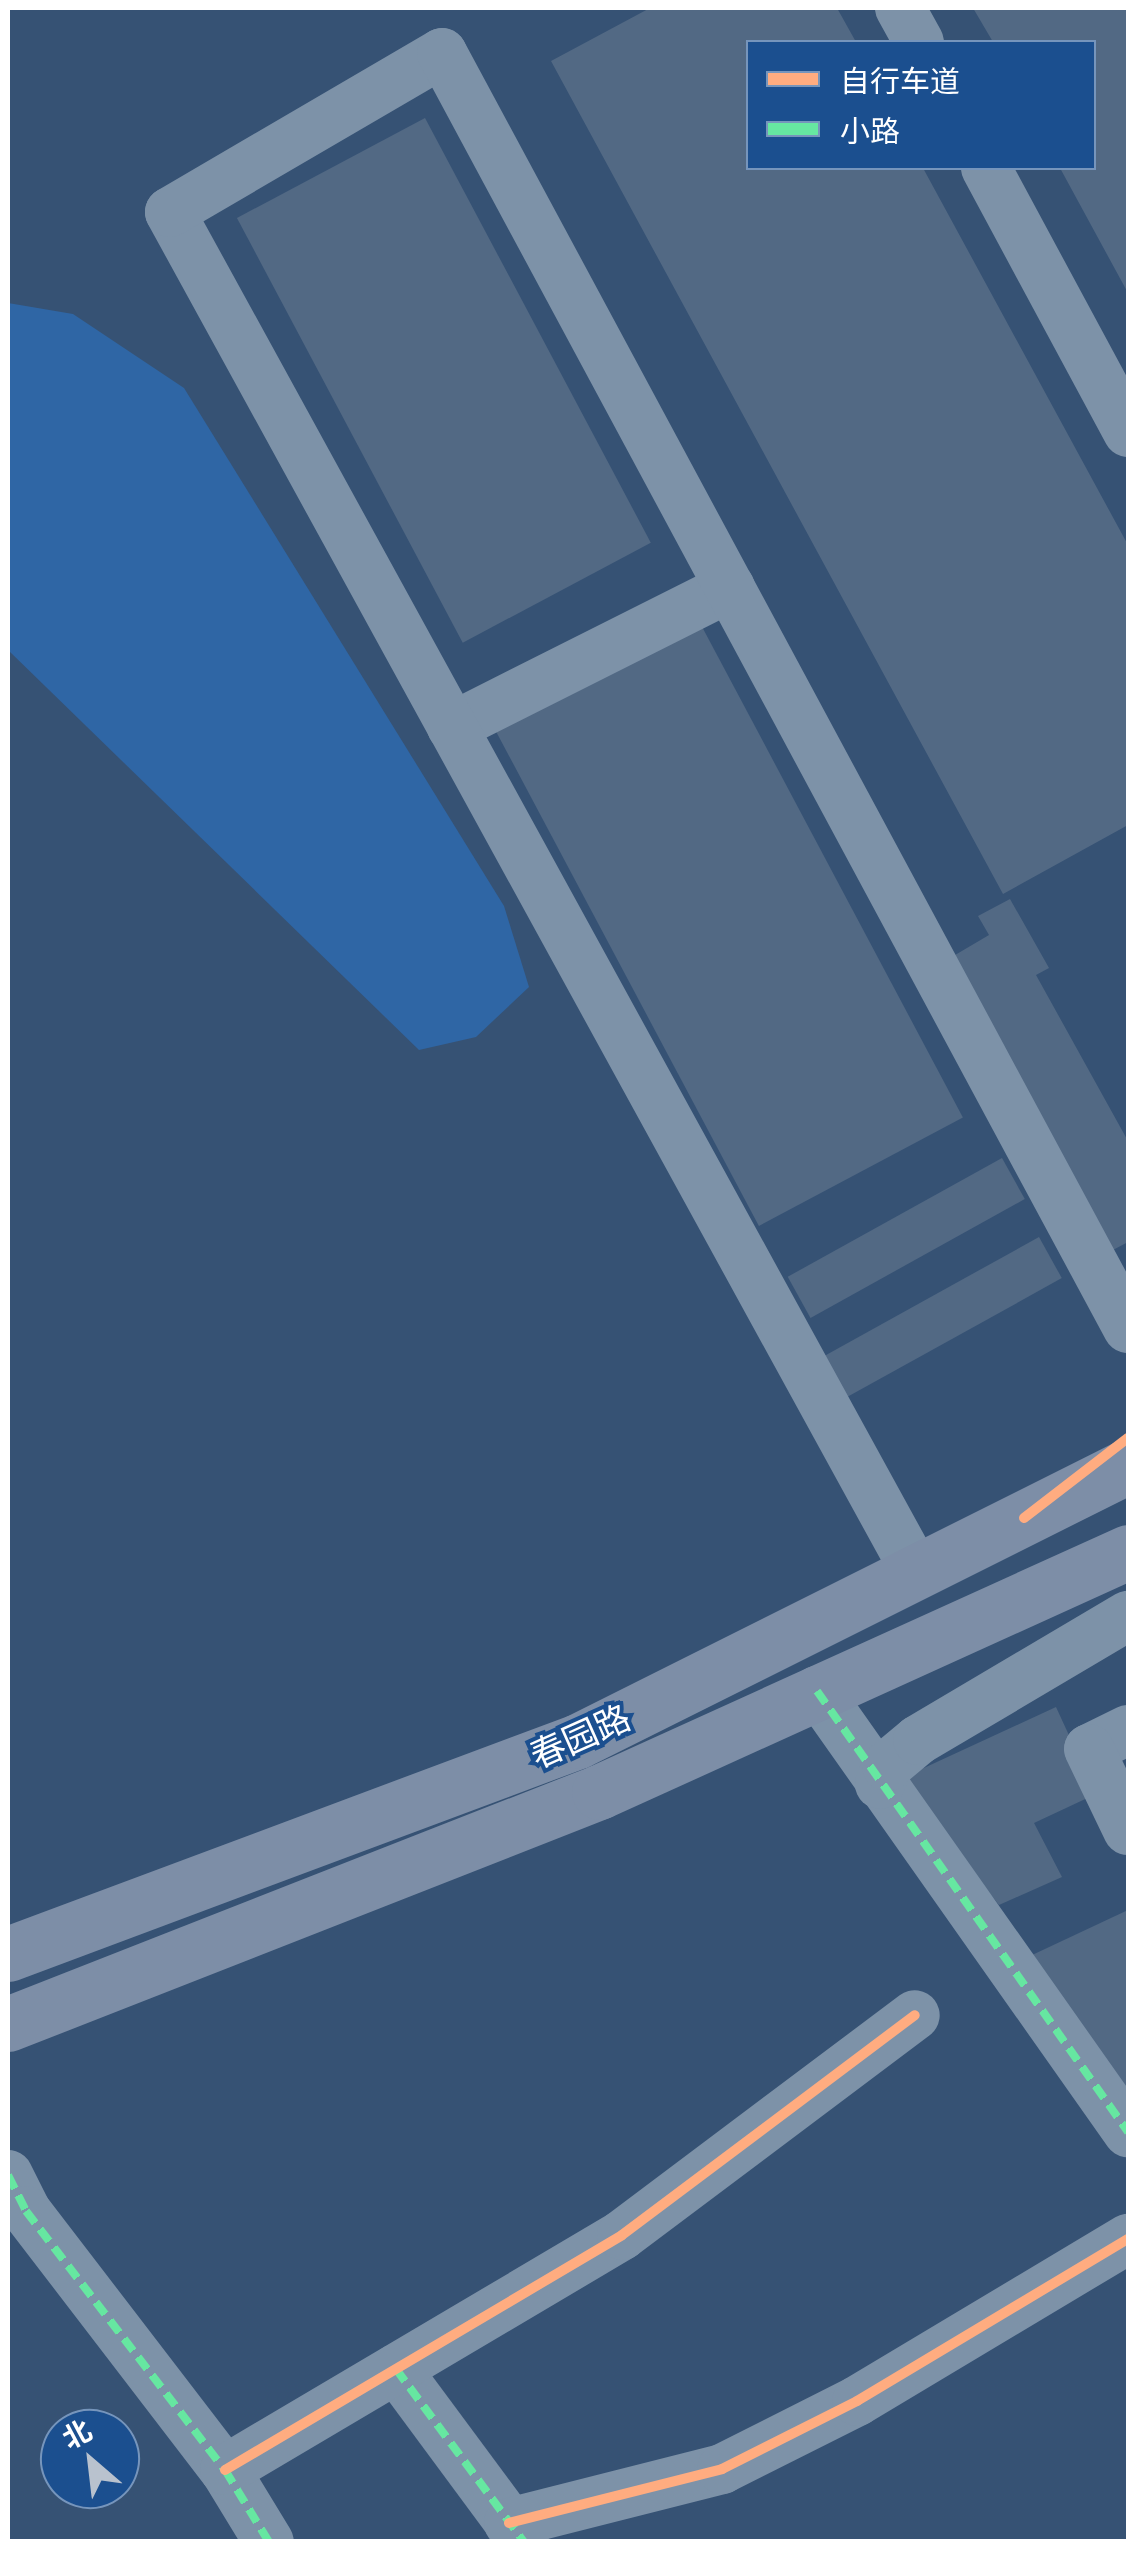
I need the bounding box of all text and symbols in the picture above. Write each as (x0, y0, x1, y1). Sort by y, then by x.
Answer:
legend (746, 40, 1096, 170)
text: 自行车道 (840, 63, 960, 99)
text: 小路 (840, 113, 900, 149)
street label: 春园路 (523, 1695, 637, 1777)
north arrow (40, 2409, 140, 2509)
text: 北 (56, 2413, 97, 2456)

